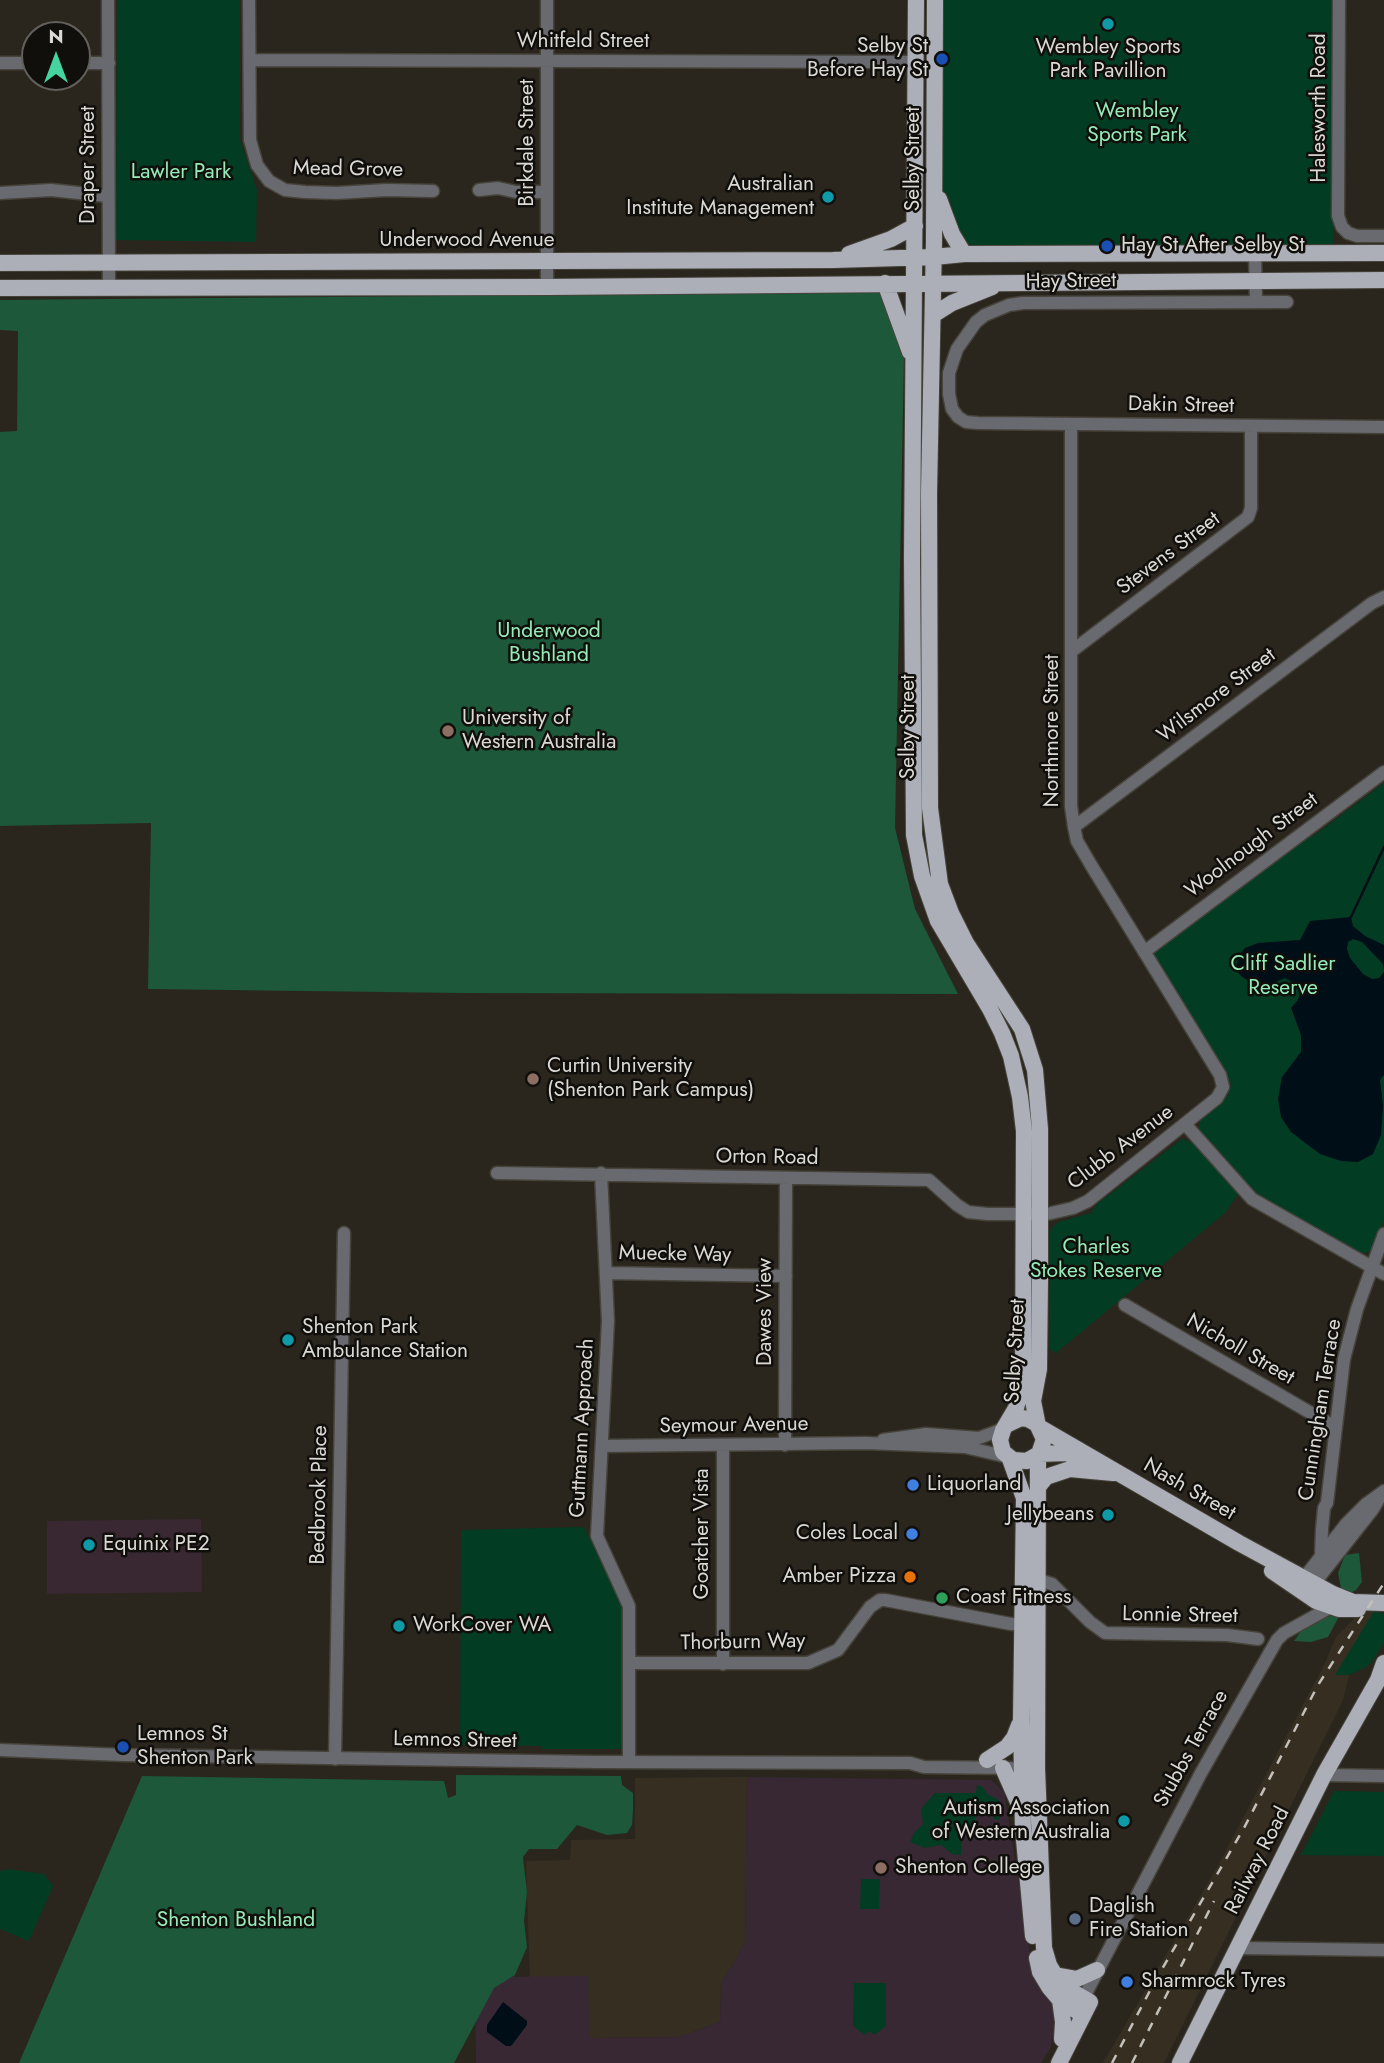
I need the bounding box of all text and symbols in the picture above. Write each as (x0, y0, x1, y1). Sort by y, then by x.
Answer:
marker: Wembley Sports Park Pavillion (1100, 16, 1116, 32)
north arrow (21, 21, 91, 91)
text: N (48, 23, 64, 50)
street label: Whitfeld Street (517, 29, 649, 55)
street label: Halesworth Road (1307, 33, 1333, 183)
place label: Selby St Before Hay St (807, 34, 928, 84)
place label: Wembley Sports Park Pavillion (1036, 35, 1180, 85)
marker: Selby St Before Hay St (934, 51, 950, 67)
street label: Birkdale Street (515, 79, 541, 207)
park label: Wembley Sports Park (1087, 99, 1187, 149)
street label: Draper Street (76, 106, 102, 224)
street label: Selby Street (901, 107, 927, 211)
street label: Mead Grove (293, 156, 403, 184)
park label: Lawler Park (131, 160, 231, 186)
place label: Australian Institute Management (626, 172, 814, 222)
marker: Australian Institute Management (820, 189, 836, 205)
street label: Underwood Avenue (379, 228, 555, 254)
place label: Hay St After Selby St (1121, 233, 1305, 259)
marker: Hay St After Selby St (1099, 238, 1115, 254)
street label: Hay Street (1025, 269, 1117, 295)
street label: Dakin Street (1128, 392, 1234, 420)
street label: Stevens Street (1112, 507, 1226, 601)
park label: Underwood Bushland (497, 619, 601, 669)
street label: Wilsmore Street (1153, 643, 1281, 749)
street label: Northmore Street (1040, 655, 1066, 807)
street label: Selby Street (896, 675, 922, 779)
place label: University of Western Australia (462, 706, 616, 756)
marker: University of Western Australia (440, 723, 456, 739)
street label: Woolnough Street (1181, 788, 1323, 904)
park label: Cliff Sadlier Reserve (1231, 952, 1335, 1002)
place label: Curtin University (Shenton Park Campus) (547, 1054, 754, 1104)
marker: Curtin University (Shenton Park Campus) (525, 1071, 541, 1087)
street label: Clubb Avenue (1063, 1100, 1179, 1196)
street label: Orton Road (715, 1145, 819, 1171)
park label: Charles Stokes Reserve (1030, 1235, 1162, 1285)
street label: Muecke Way (618, 1241, 732, 1269)
street label: Dawes View (753, 1258, 779, 1366)
street label: Selby Street (1001, 1298, 1031, 1404)
street label: Nicholl Street (1182, 1309, 1298, 1391)
place label: Shenton Park Ambulance Station (302, 1315, 468, 1365)
street label: Cunningham Terrace (1294, 1317, 1348, 1503)
marker: Shenton Park Ambulance Station (280, 1332, 296, 1348)
street label: Guttmann Approach (566, 1338, 600, 1518)
street label: Seymour Avenue (659, 1412, 809, 1440)
street label: Bedbrook Place (306, 1425, 334, 1565)
street label: Nash Street (1138, 1454, 1240, 1526)
street label: Goatcher Vista (690, 1468, 716, 1600)
place label: Liquorland (927, 1472, 1021, 1498)
marker: Liquorland (905, 1477, 921, 1493)
place label: Jellybeans (1007, 1502, 1094, 1528)
marker: Jellybeans (1100, 1507, 1116, 1523)
place label: Coles Local (796, 1521, 898, 1547)
marker: Coles Local (904, 1526, 920, 1542)
place label: Equinix PE2 (103, 1532, 210, 1558)
marker: Equinix PE2 (81, 1537, 97, 1553)
place label: Amber Pizza (782, 1564, 896, 1590)
marker: Amber Pizza (902, 1569, 918, 1585)
place label: Coast Fitness (956, 1585, 1072, 1611)
marker: Coast Fitness (934, 1590, 950, 1606)
street label: Lonnie Street (1122, 1602, 1238, 1630)
place label: WorkCover WA (413, 1613, 551, 1639)
marker: WorkCover WA (391, 1618, 407, 1634)
street label: Thorburn Way (680, 1629, 806, 1657)
street label: Stubbs Terrace (1149, 1686, 1235, 1812)
place label: Lemnos St Shenton Park (137, 1722, 253, 1772)
street label: Lemnos Street (393, 1727, 517, 1755)
marker: Lemnos St Shenton Park (115, 1739, 131, 1755)
place label: Autism Association of Western Australia (932, 1796, 1110, 1846)
street label: Railway Road (1220, 1803, 1296, 1919)
marker: Autism Association of Western Australia (1116, 1813, 1132, 1829)
place label: Shenton College (895, 1855, 1042, 1881)
marker: Shenton College (873, 1860, 889, 1876)
place label: Daglish Fire Station (1089, 1894, 1189, 1944)
park label: Shenton Bushland (157, 1908, 315, 1934)
marker: Daglish Fire Station (1067, 1911, 1083, 1927)
place label: Sharmrock Tyres (1141, 1969, 1286, 1995)
marker: Sharmrock Tyres (1119, 1974, 1135, 1990)

